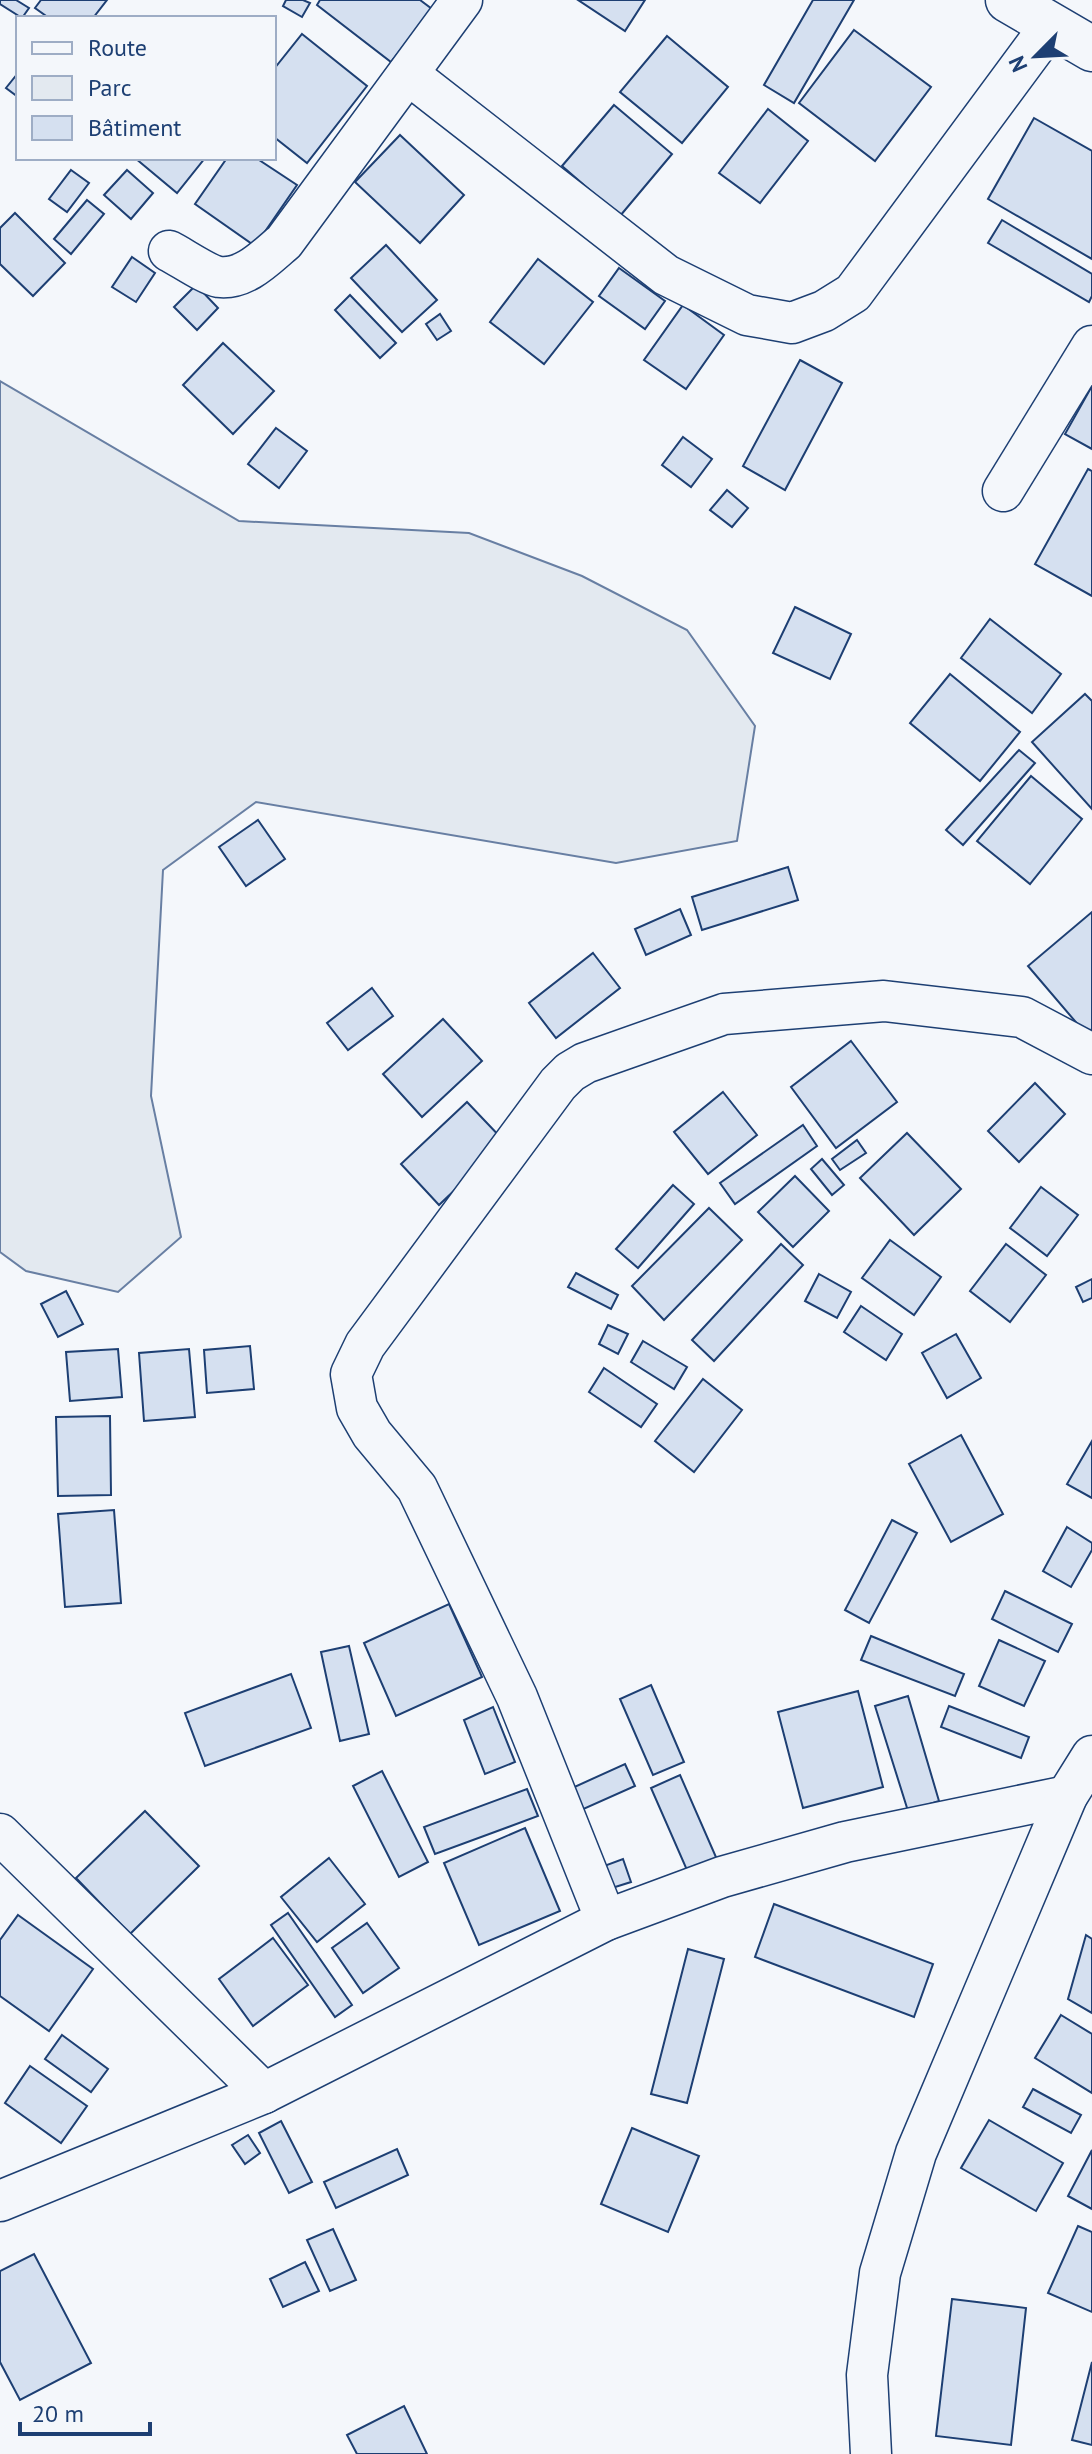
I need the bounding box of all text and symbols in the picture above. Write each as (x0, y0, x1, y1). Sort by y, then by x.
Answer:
legend (16, 16, 276, 160)
north arrow (996, 16, 1076, 96)
text: Route (88, 32, 147, 63)
text: N (1002, 52, 1033, 76)
text: Parc (88, 72, 132, 103)
text: Bâtiment (88, 112, 181, 143)
scale bar (20, 2386, 150, 2436)
text: 20 m (32, 2398, 84, 2429)

